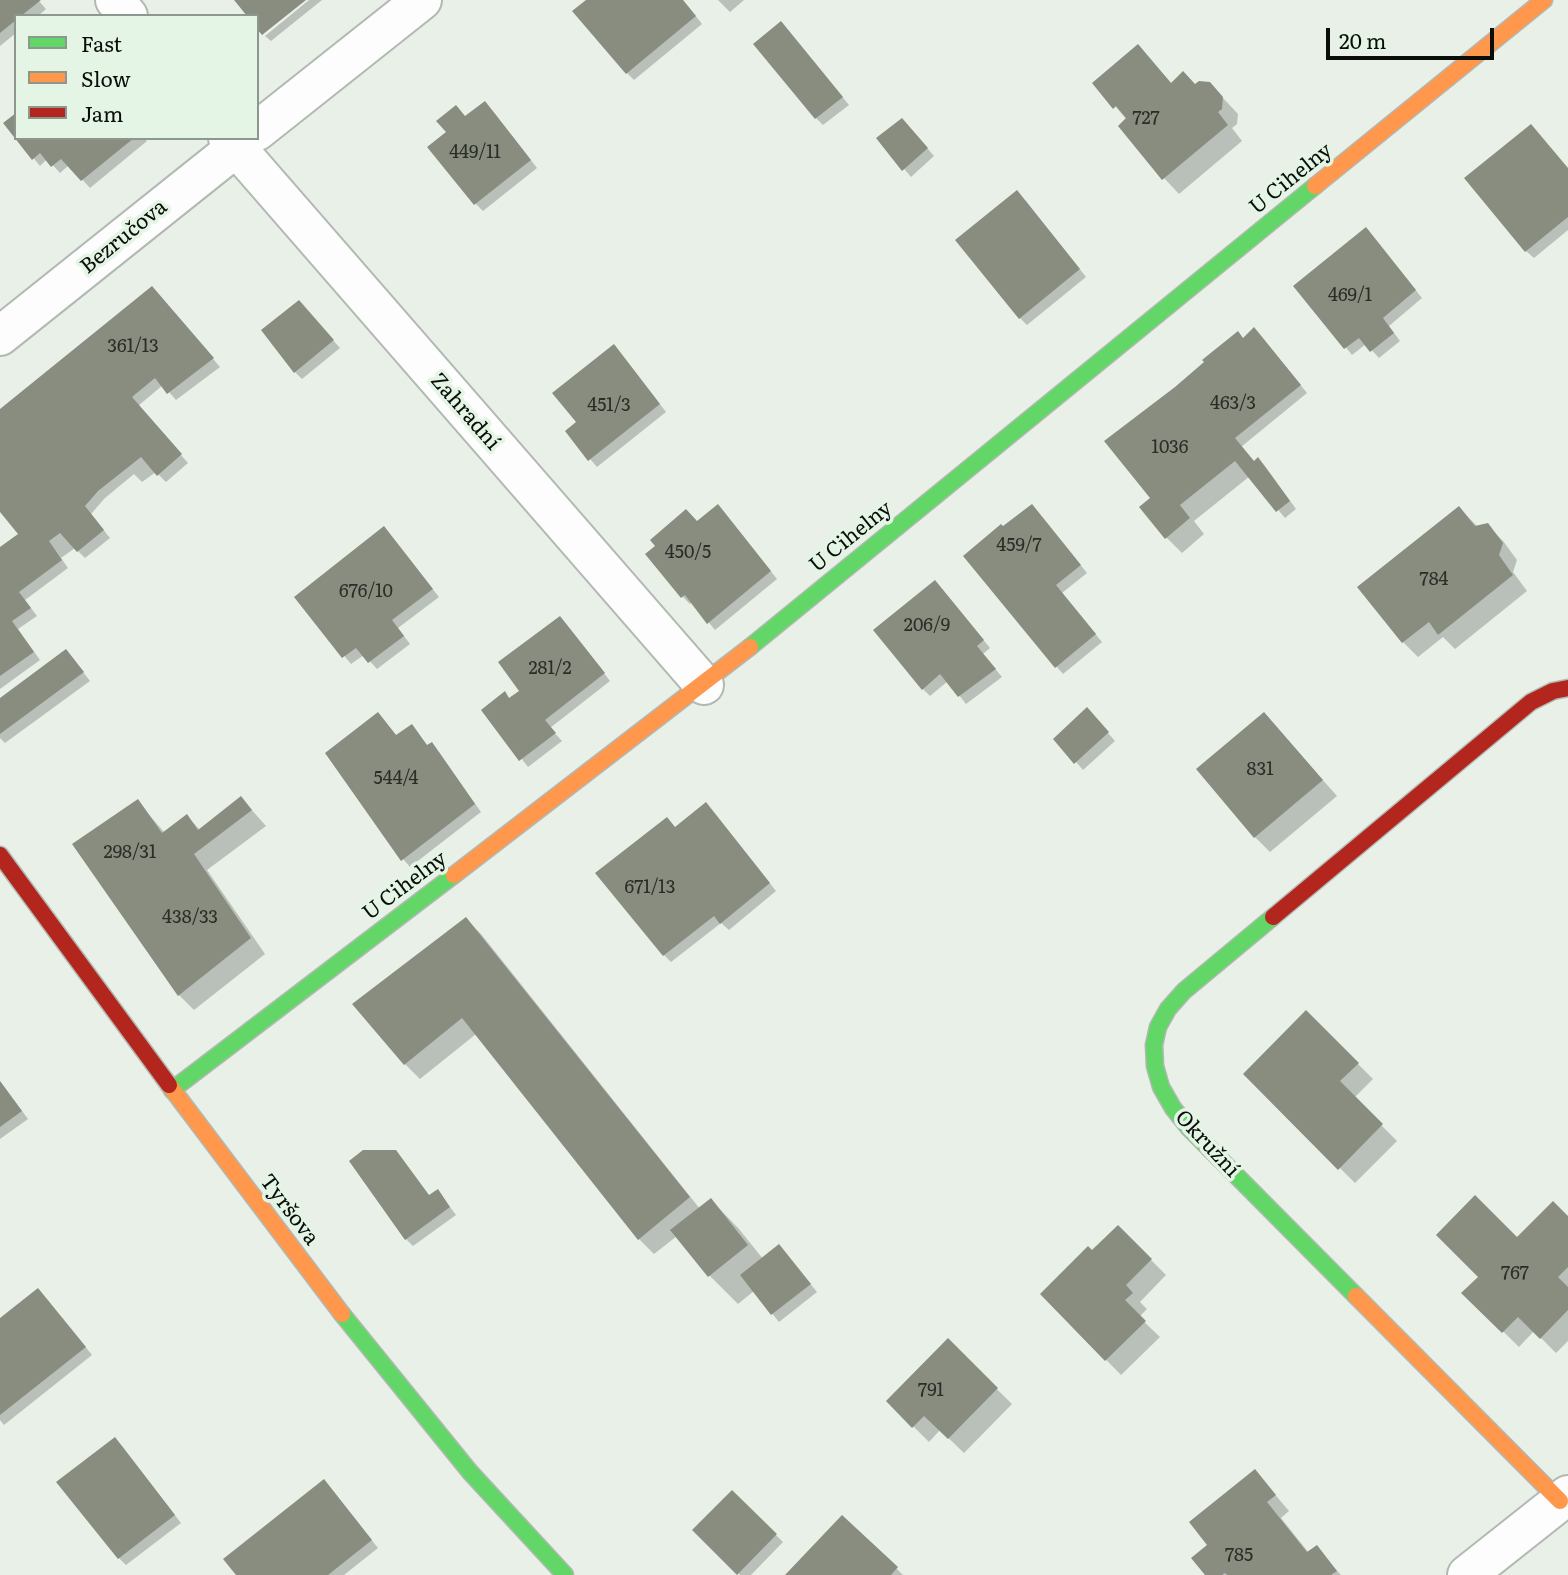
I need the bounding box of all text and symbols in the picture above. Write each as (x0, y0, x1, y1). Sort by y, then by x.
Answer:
legend (14, 14, 259, 140)
scale bar (1330, 14, 1498, 58)
text: 20 m (1339, 24, 1386, 55)
text: Fast (81, 27, 122, 58)
text: Slow (81, 62, 131, 93)
text: Jam (81, 97, 123, 128)
house number: 727 (1132, 108, 1160, 130)
street label: U Cihelny (1245, 138, 1337, 220)
house number: 449/11 (449, 142, 501, 164)
street label: Bezručova (76, 195, 172, 279)
house number: 469/1 (1328, 285, 1372, 307)
house number: 361/13 (107, 336, 159, 358)
street label: Zahradní (425, 368, 505, 456)
house number: 463/3 (1210, 393, 1256, 415)
house number: 451/3 (587, 395, 631, 417)
house number: 1036 (1152, 437, 1188, 459)
street label: U Cihelny (805, 496, 897, 578)
house number: 459/7 (996, 535, 1042, 557)
house number: 450/5 (665, 542, 711, 564)
house number: 784 (1420, 569, 1448, 591)
house number: 676/10 (339, 581, 393, 603)
house number: 206/9 (904, 615, 950, 637)
house number: 281/2 (528, 658, 572, 680)
house number: 831 (1247, 759, 1273, 781)
house number: 544/4 (374, 768, 418, 790)
house number: 298/31 (104, 842, 156, 864)
street label: U Cihelny (358, 846, 452, 926)
house number: 671/13 (625, 877, 675, 899)
house number: 438/33 (162, 907, 218, 929)
street label: Okružní (1170, 1105, 1244, 1183)
street label: Tyršova (254, 1170, 324, 1250)
house number: 767 (1501, 1263, 1529, 1285)
house number: 791 (918, 1380, 944, 1402)
house number: 785 (1225, 1545, 1253, 1567)

